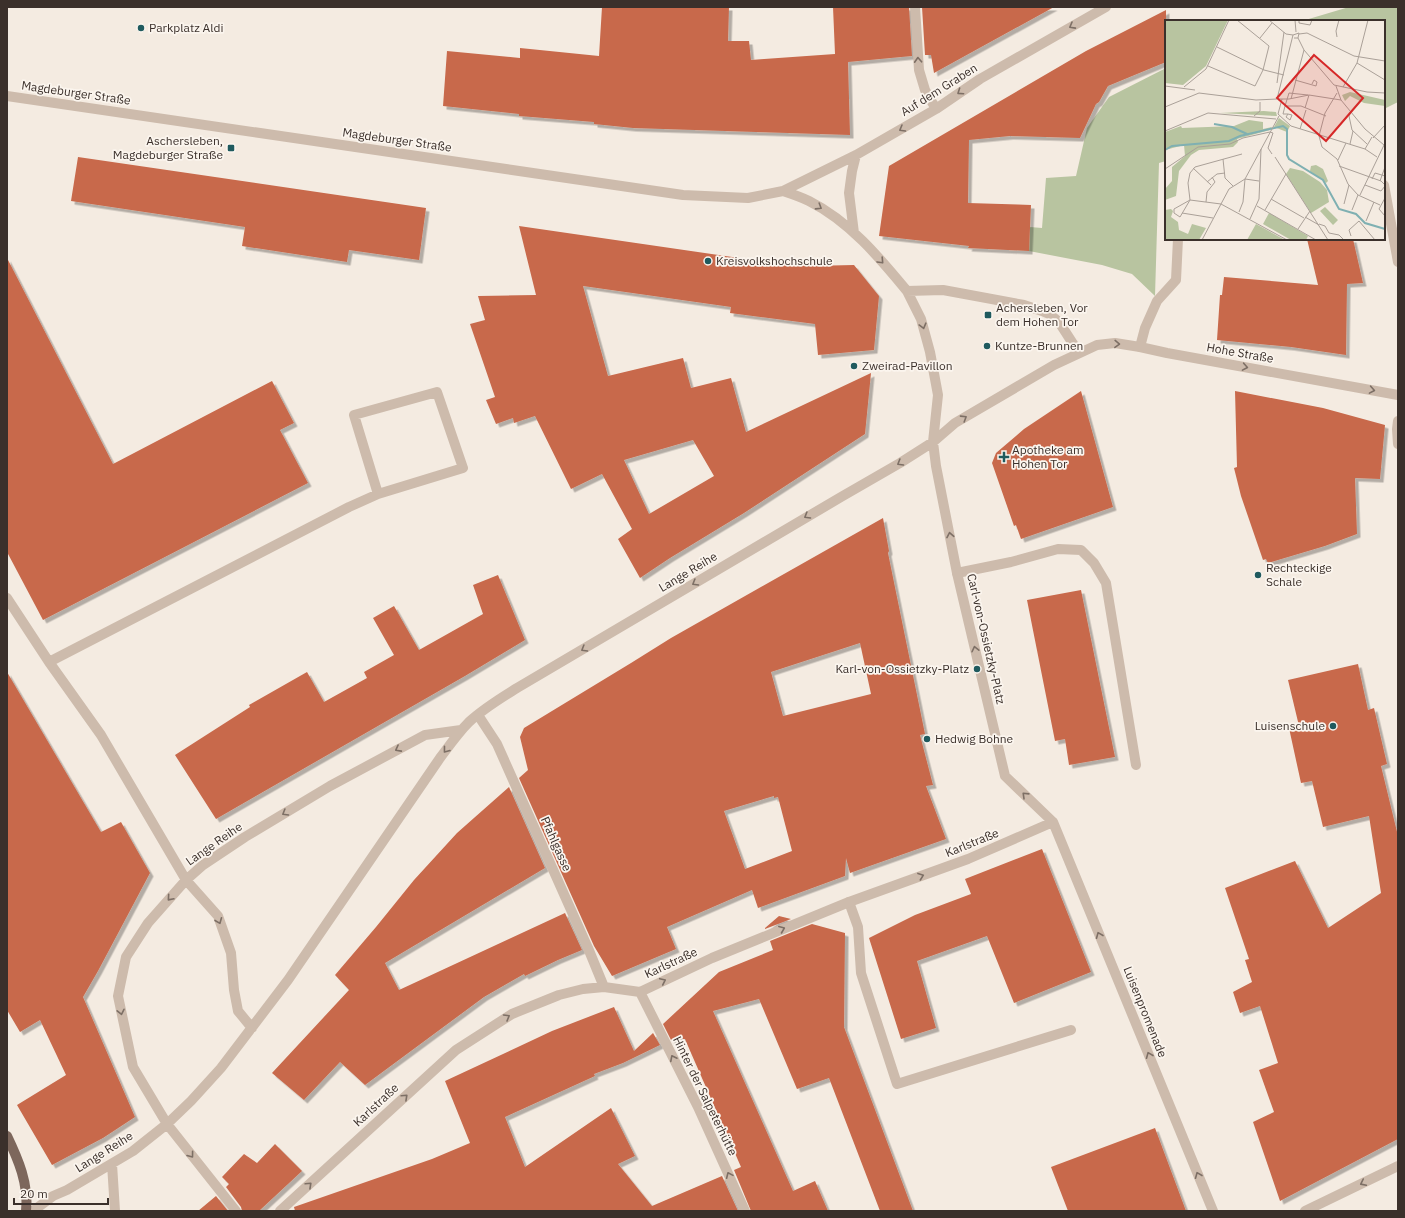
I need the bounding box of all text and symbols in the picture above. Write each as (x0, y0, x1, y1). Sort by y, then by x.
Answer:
place label: Parkplatz Aldi (149, 20, 223, 35)
inset map (1165, 20, 1385, 240)
one-way arrow (1069, 22, 1076, 29)
marker: Parkplatz Aldi (136, 23, 146, 33)
one-way arrow (914, 57, 923, 63)
street label: Auf dem Graben (898, 60, 980, 119)
street label: Magdeburger Straße (20, 77, 132, 108)
one-way arrow (957, 87, 964, 95)
street label: Magdeburger Straße (341, 124, 453, 155)
one-way arrow (899, 124, 906, 131)
place label: Aschersleben, Magdeburger Straße (113, 133, 223, 162)
marker: Aschersleben, Magdeburger Straße (226, 143, 236, 153)
one-way arrow (815, 202, 822, 209)
place label: Kreisvolkshochschule (716, 253, 833, 268)
marker: Kreisvolkshochschule (703, 256, 713, 266)
one-way arrow (876, 256, 884, 264)
place label: Achersleben, Vor dem Hohen Tor (996, 300, 1088, 329)
marker: Achersleben, Vor dem Hohen Tor (983, 310, 993, 320)
one-way arrow (918, 322, 927, 329)
place label: Kuntze-Brunnen (995, 338, 1083, 353)
street label: Hohe Straße (1205, 339, 1275, 366)
one-way arrow (1114, 340, 1120, 348)
marker: Kuntze-Brunnen (982, 341, 992, 351)
place label: Zweirad-Pavillon (862, 358, 953, 373)
marker: Zweirad-Pavillon (849, 361, 859, 371)
one-way arrow (1241, 362, 1248, 371)
one-way arrow (1369, 385, 1376, 394)
one-way arrow (960, 415, 967, 422)
place label: Apotheke am Hohen Tor (1012, 442, 1083, 471)
marker: Apotheke am Hohen Tor (999, 452, 1009, 462)
one-way arrow (897, 458, 904, 465)
one-way arrow (804, 512, 811, 519)
one-way arrow (946, 532, 954, 538)
street label: Lange Reihe (656, 548, 720, 595)
place label: Rechteckige Schale (1266, 560, 1332, 589)
marker: Rechteckige Schale (1253, 570, 1263, 580)
street label: Carl-von-Ossietzky-Platz (964, 572, 1009, 706)
one-way arrow (692, 578, 699, 585)
one-way arrow (581, 644, 588, 651)
one-way arrow (972, 646, 980, 652)
place label: Karl-von-Ossietzky-Platz (835, 661, 969, 676)
marker: Karl-von-Ossietzky-Platz (972, 664, 982, 674)
place label: Luisenschule (1255, 718, 1325, 733)
marker: Luisenschule (1328, 721, 1338, 731)
place label: Hedwig Bohne (935, 731, 1014, 746)
marker: Hedwig Bohne (922, 734, 932, 744)
one-way arrow (395, 745, 402, 752)
one-way arrow (444, 745, 451, 752)
one-way arrow (1022, 792, 1030, 800)
one-way arrow (282, 808, 289, 816)
street label: Pfahlgasse (538, 814, 575, 874)
street label: Lange Reihe (183, 818, 245, 868)
street label: Karlstraße (943, 825, 1001, 860)
one-way arrow (918, 873, 925, 881)
one-way arrow (168, 894, 175, 901)
one-way arrow (214, 916, 222, 924)
one-way arrow (779, 926, 786, 934)
one-way arrow (1096, 931, 1104, 939)
street label: Karlstraße (642, 944, 700, 981)
street label: Luisenpromenade (1120, 964, 1171, 1060)
one-way arrow (659, 978, 666, 986)
one-way arrow (117, 1009, 125, 1016)
one-way arrow (503, 1015, 510, 1022)
street label: Hinter der Salpeterhütte (670, 1034, 741, 1158)
one-way arrow (1145, 1051, 1153, 1058)
one-way arrow (670, 1055, 678, 1062)
street label: Karlstraße (350, 1080, 402, 1129)
one-way arrow (400, 1094, 408, 1101)
street label: Lange Reihe (72, 1128, 136, 1175)
one-way arrow (186, 1151, 193, 1158)
one-way arrow (1195, 1171, 1203, 1178)
one-way arrow (726, 1172, 734, 1180)
one-way arrow (1360, 1178, 1367, 1186)
scale bar (14, 1180, 108, 1206)
one-way arrow (304, 1182, 312, 1189)
text: 20 m (20, 1186, 48, 1201)

